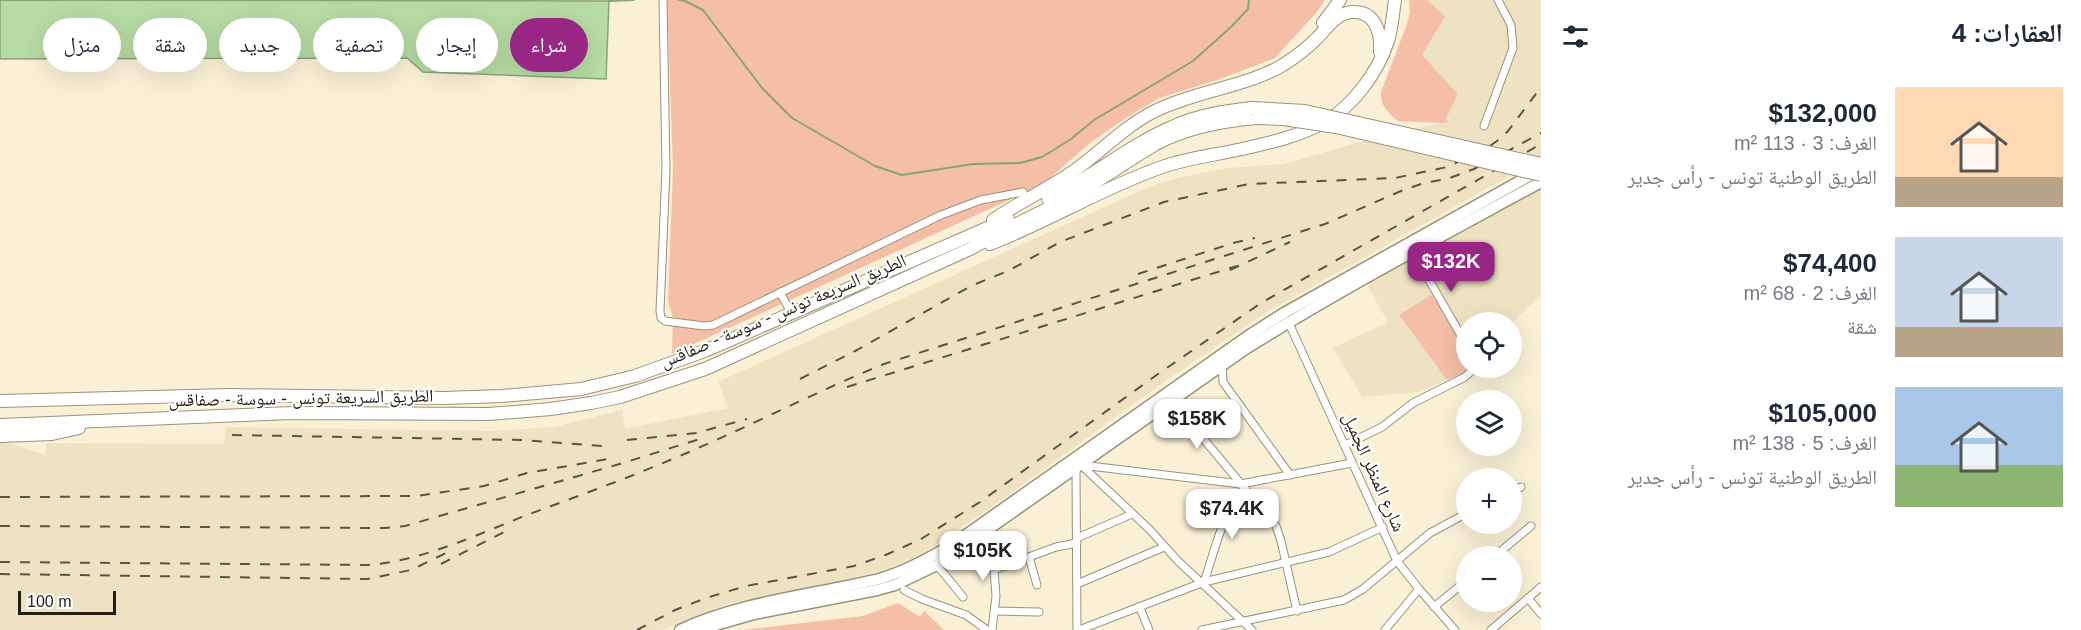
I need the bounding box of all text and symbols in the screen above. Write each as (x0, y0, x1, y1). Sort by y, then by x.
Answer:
chip: منزل (43, 18, 121, 72)
chip: شقة (133, 18, 207, 72)
chip: جديد (219, 18, 301, 72)
chip: تصفية (313, 18, 404, 72)
chip: إيجار (416, 18, 498, 72)
chip: شراء (510, 18, 588, 72)
text: العقارات: 4 (1952, 18, 2063, 48)
icon: filters (1559, 20, 1592, 53)
text: $132,000 (1769, 98, 1877, 128)
icon: home (1943, 111, 2015, 183)
text: الغرف: 3 · 113 m² (1734, 132, 1877, 154)
text: الطريق الوطنية تونس - رأس جدير (1628, 166, 1877, 188)
pin: $132K (1409, 242, 1493, 293)
text: $74,400 (1783, 248, 1877, 278)
street label: الطريق السريعة تونس - سوسة - صفاقس (657, 250, 909, 373)
text: $132K (1422, 250, 1480, 272)
icon: home (1943, 261, 2015, 333)
text: الغرف: 2 · 68 m² (1744, 282, 1877, 304)
map controls (1456, 312, 1522, 612)
button: locate (1456, 312, 1522, 378)
text: شقة (1847, 316, 1877, 338)
street label: الطريق السريعة تونس - سوسة - صفاقس (168, 386, 434, 411)
button: layers (1456, 390, 1522, 456)
text: $105,000 (1769, 398, 1877, 428)
pin: $158K (1155, 399, 1239, 450)
text: $158K (1168, 407, 1226, 429)
street label: شارع المنظر الجميل (1338, 409, 1409, 535)
icon: home (1943, 411, 2015, 483)
text: الغرف: 5 · 138 m² (1732, 432, 1877, 454)
text: الطريق الوطنية تونس - رأس جدير (1628, 466, 1877, 488)
button: + (1456, 468, 1522, 534)
pin: $74.4K (1183, 489, 1281, 540)
text: $74.4K (1200, 497, 1264, 519)
pin: $105K (941, 531, 1025, 582)
text: $105K (954, 539, 1012, 561)
button: − (1456, 546, 1522, 612)
scale bar (18, 588, 116, 616)
text: 100 m (27, 593, 71, 610)

